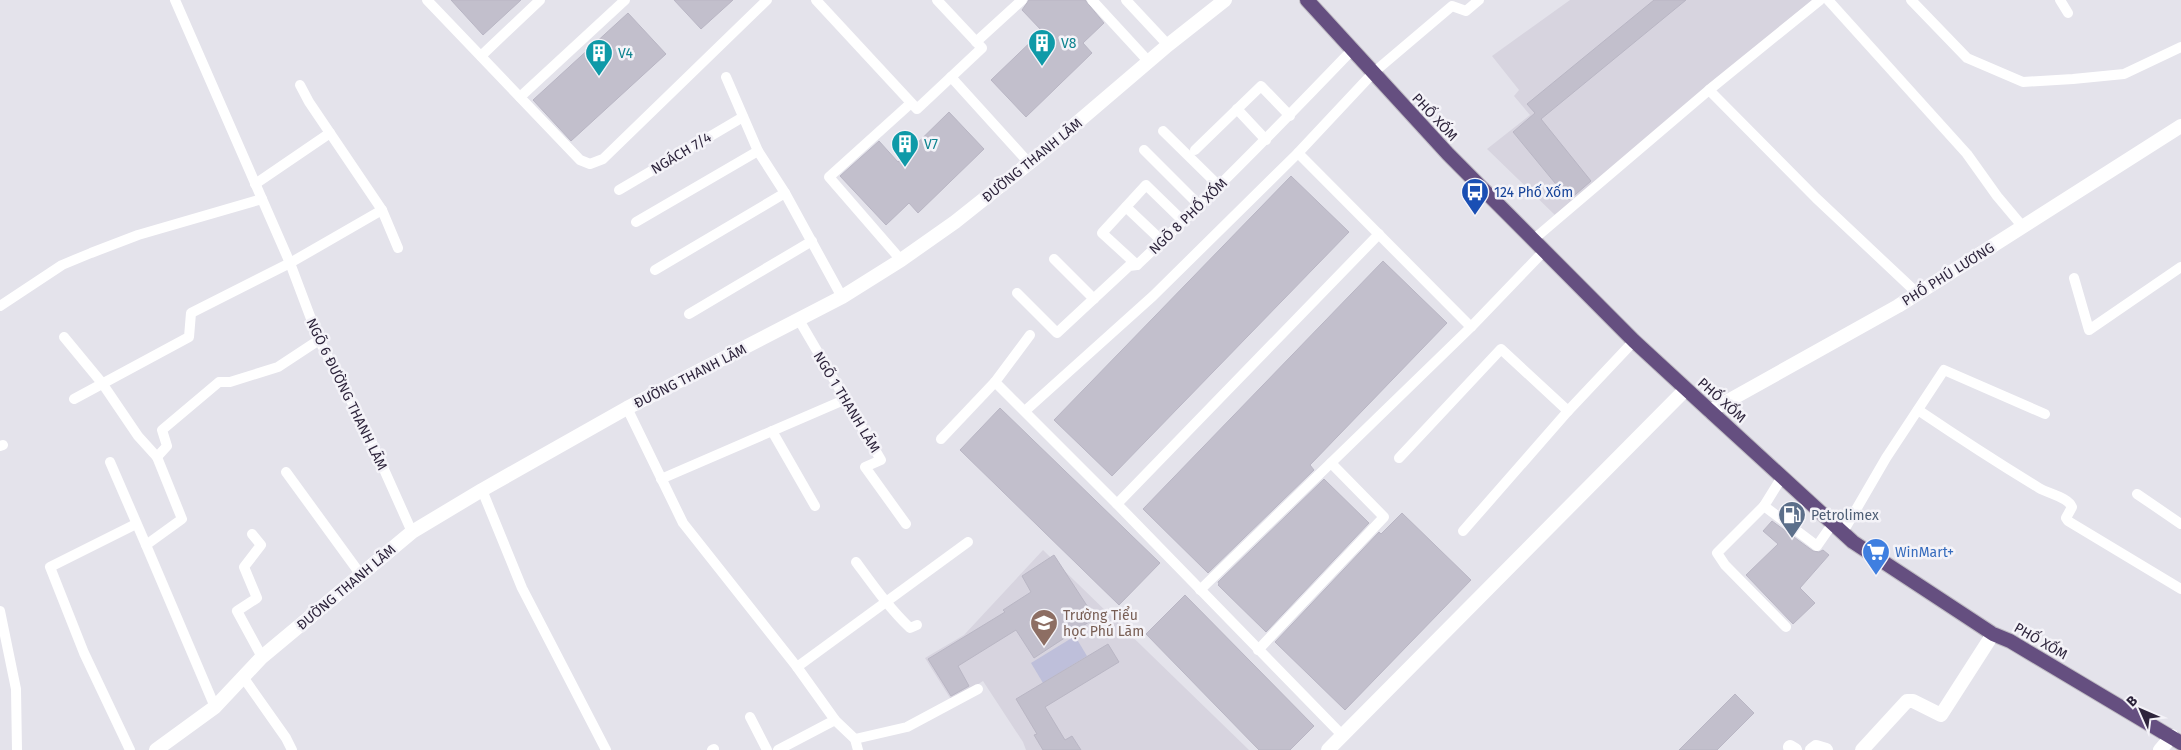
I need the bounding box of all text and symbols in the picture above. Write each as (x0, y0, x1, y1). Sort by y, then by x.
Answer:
building icon: V8 (1027, 28, 1057, 67)
place label: V8 (1061, 35, 1077, 52)
building icon: V4 (584, 38, 614, 77)
place label: V4 (618, 45, 634, 62)
street label: PHỐ XỐM (1408, 88, 1463, 145)
street label: ĐƯỜNG THANH LÃM (978, 114, 1086, 206)
street label: NGÁCH 7/4 (648, 128, 715, 178)
building icon: V7 (890, 129, 920, 168)
place label: V7 (924, 136, 938, 153)
street label: NGÕ 8 PHỐ XỐM (1144, 173, 1231, 258)
bus stop icon: 124 Phố Xốm (1460, 177, 1490, 216)
place label: 124 Phố Xốm (1494, 183, 1573, 201)
street label: PHỐ PHÚ LƯƠNG (1897, 237, 1998, 310)
street label: NGÕ 6 ĐƯỜNG THANH LÃM (302, 315, 392, 473)
street label: ĐƯỜNG THANH LÃM (631, 340, 749, 412)
street label: NGÕ 1 THANH LÃM (810, 348, 884, 456)
street label: PHỐ XỐM (1694, 372, 1751, 426)
fuel station icon: Petrolimex (1777, 500, 1807, 539)
place label: Petrolimex (1811, 507, 1879, 524)
supermarket icon: WinMart+ (1861, 537, 1891, 576)
street label: ĐƯỜNG THANH LÃM (293, 540, 399, 634)
place label: WinMart+ (1895, 544, 1954, 561)
place label: Trường Tiểu học Phú Lãm (1063, 606, 1144, 640)
school or university icon: Trường Tiểu học Phú Lãm (1029, 608, 1059, 647)
street label: PHỐ XỐM (2011, 617, 2072, 664)
north arrow (2116, 685, 2166, 735)
text: B (2123, 692, 2141, 710)

